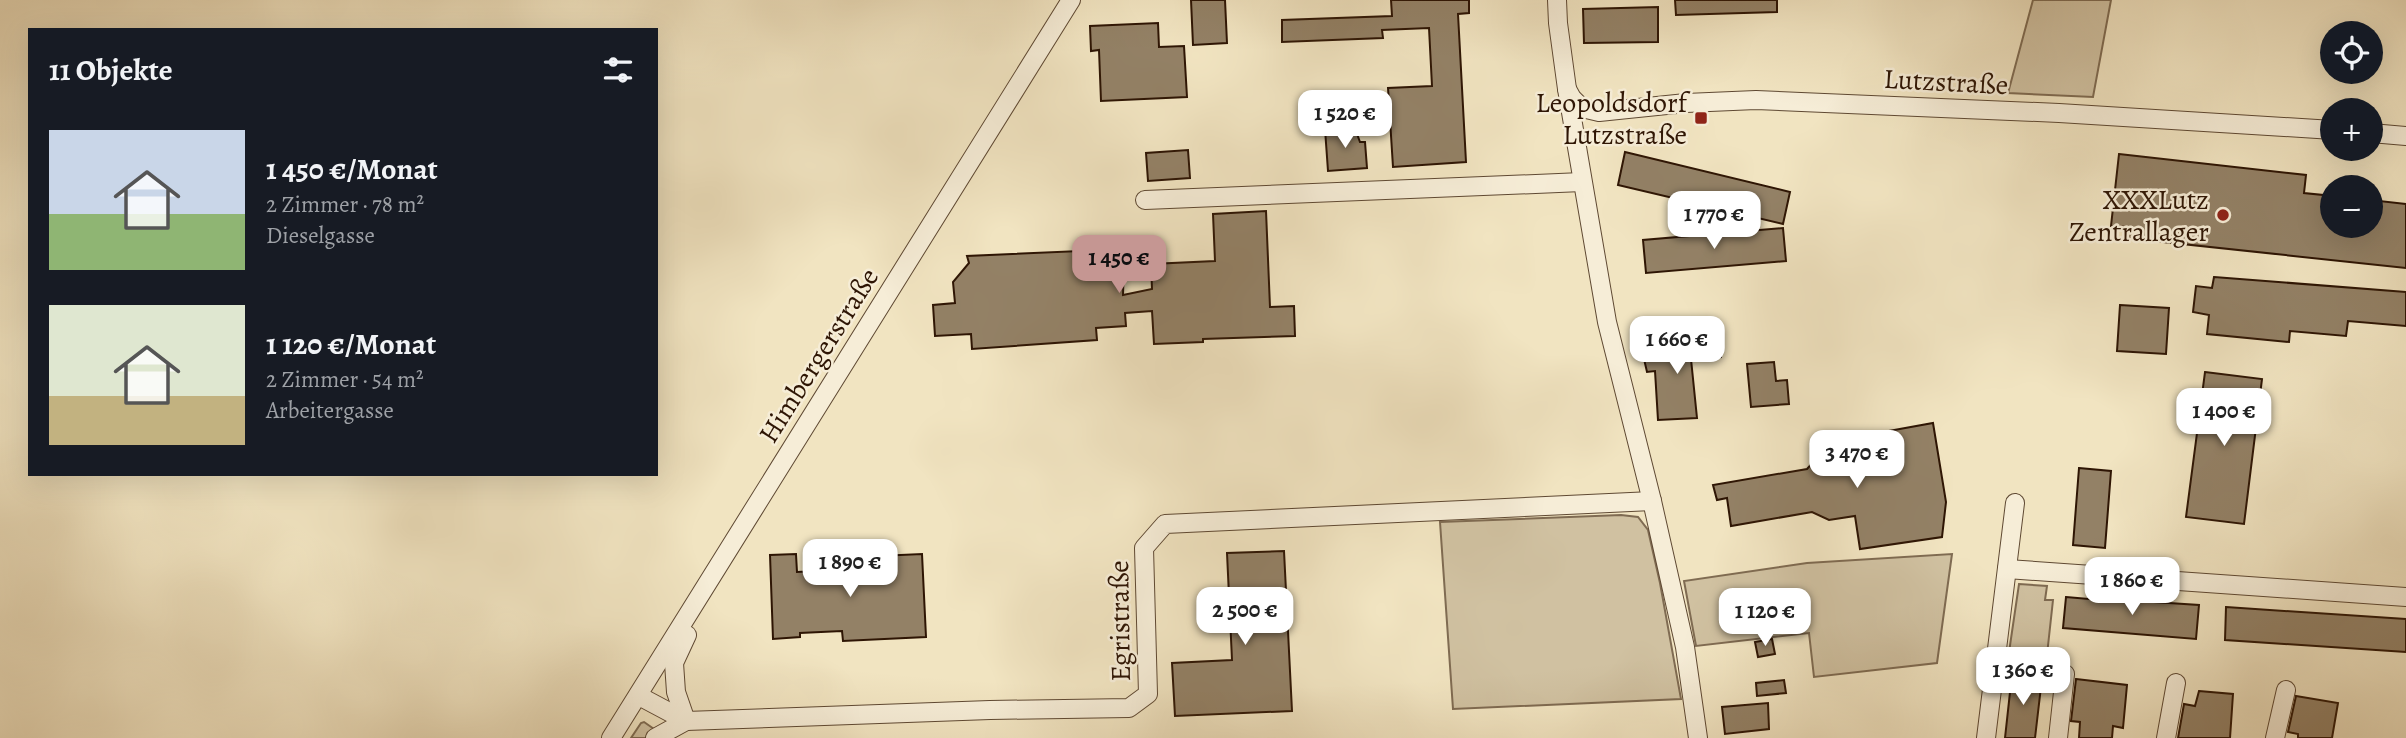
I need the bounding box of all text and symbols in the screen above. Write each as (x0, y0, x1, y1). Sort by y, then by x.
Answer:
map controls (2320, 21, 2383, 238)
button: locate (2320, 21, 2383, 84)
text: 11 Objekte (49, 50, 173, 90)
icon: filters (599, 51, 637, 89)
street label: Lutzstraße (1883, 60, 2009, 104)
place label: Leopoldsdorf Lutzstraße (1536, 84, 1691, 154)
pin: 1 520 € (1280, 90, 1410, 150)
text: 1 520 € (1314, 97, 1376, 128)
button: + (2320, 98, 2383, 161)
marker: Leopoldsdorf Lutzstraße (1693, 110, 1709, 126)
text: 1 450 €/Monat (266, 149, 438, 189)
icon: home (105, 158, 189, 242)
button: − (2320, 175, 2383, 238)
place label: XXXLutz Zentrallager (2069, 181, 2209, 251)
text: 2 Zimmer · 78 m² (266, 189, 424, 220)
pin: 1 770 € (1649, 191, 1779, 251)
text: 1 770 € (1684, 198, 1744, 229)
marker: XXXLutz Zentrallager (2215, 207, 2231, 223)
text: Dieselgasse (266, 220, 375, 251)
pin: 1 450 € (1054, 236, 1184, 295)
text: 1 450 € (1088, 242, 1150, 273)
street label: Himbergerstraße (750, 261, 888, 450)
pin: 1 660 € (1612, 316, 1742, 376)
text: 1 660 € (1646, 323, 1708, 354)
text: 1 120 €/Monat (266, 324, 436, 364)
icon: home (105, 333, 189, 417)
text: 2 Zimmer · 54 m² (266, 364, 424, 395)
pin: 1 400 € (2159, 388, 2289, 448)
text: Arbeitergasse (266, 395, 394, 426)
text: 1 400 € (2192, 395, 2256, 426)
pin: 3 470 € (1792, 430, 1922, 490)
text: 3 470 € (1825, 437, 1889, 468)
pin: 1 890 € (785, 540, 915, 599)
text: 1 890 € (819, 546, 881, 577)
pin: 1 860 € (2067, 558, 2197, 617)
street label: Egristraße (1100, 560, 1140, 682)
text: 1 860 € (2101, 564, 2163, 595)
pin: 2 500 € (1180, 588, 1310, 647)
pin: 1 120 € (1700, 588, 1830, 648)
text: 2 500 € (1212, 594, 1278, 625)
text: 1 120 € (1735, 595, 1795, 626)
pin: 1 360 € (1958, 648, 2088, 707)
text: 1 360 € (1992, 654, 2054, 685)

